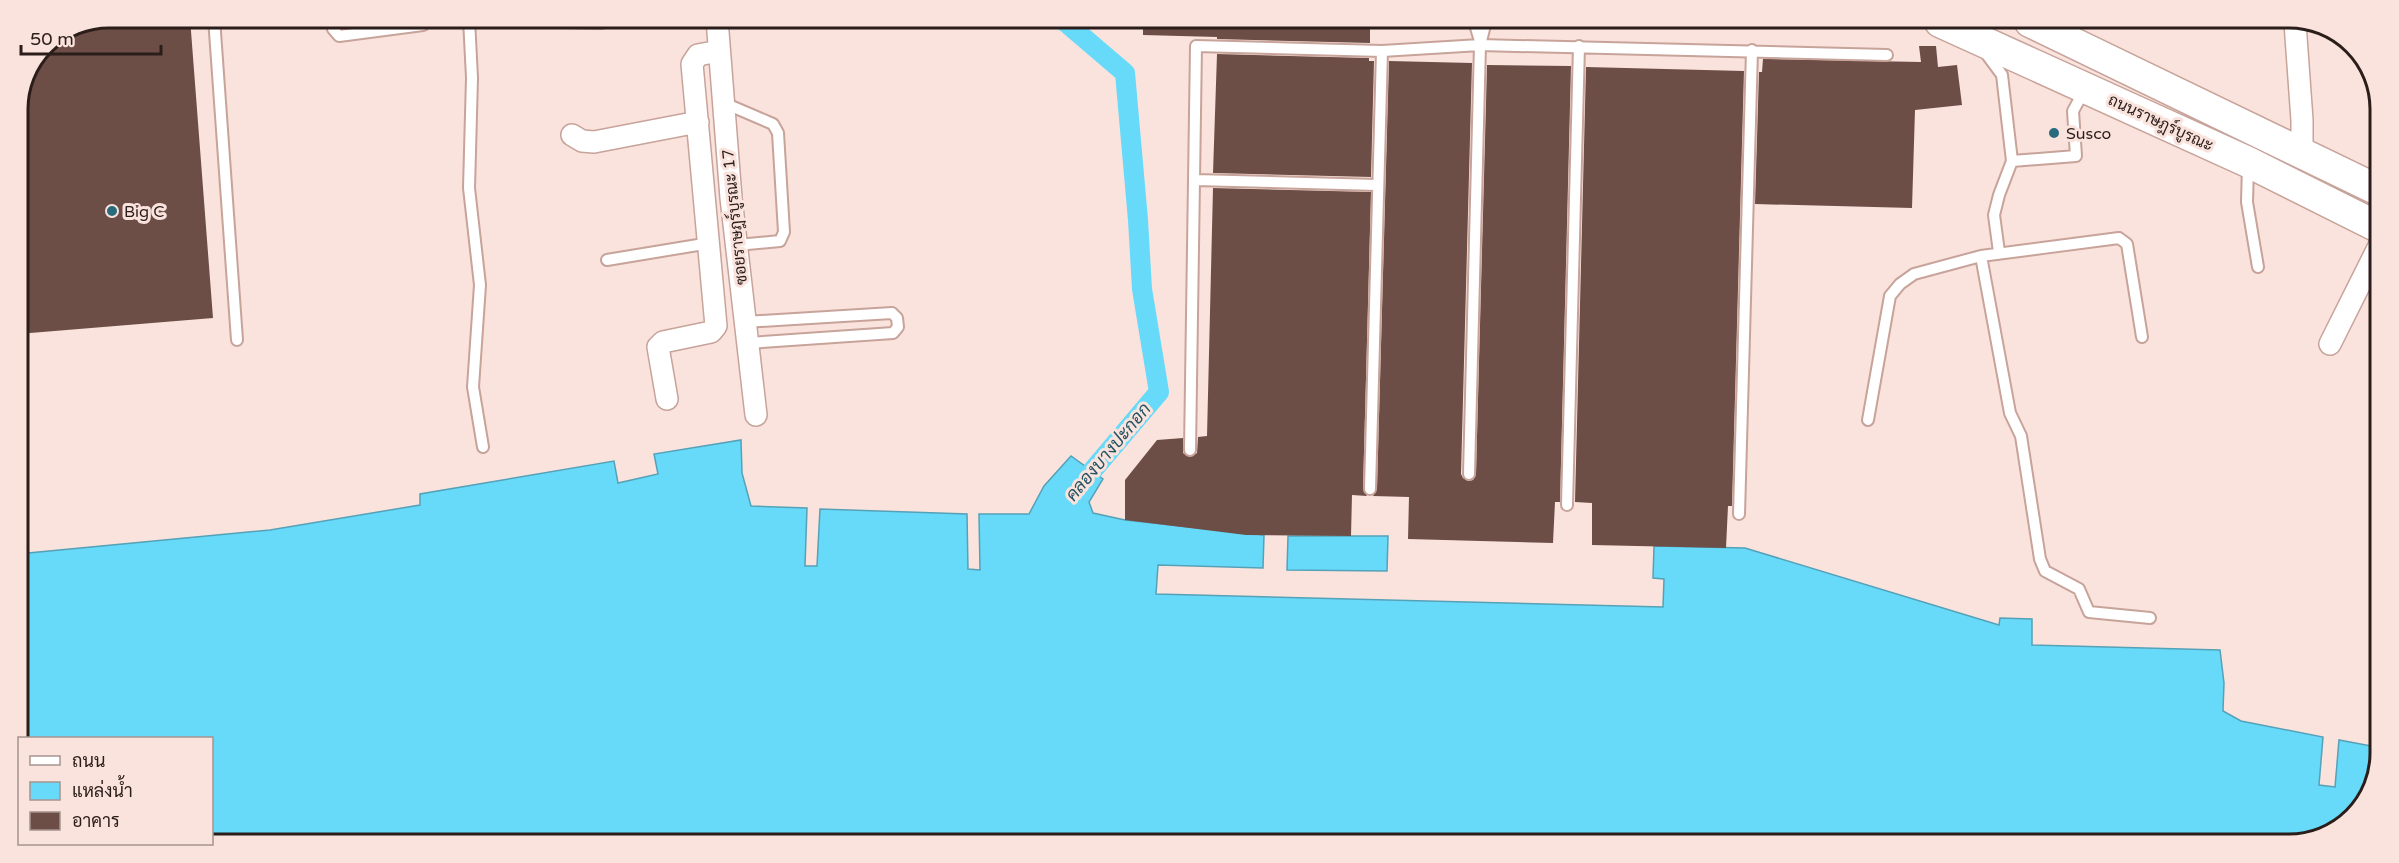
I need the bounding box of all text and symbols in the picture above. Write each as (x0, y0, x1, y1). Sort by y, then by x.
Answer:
scale bar (21, 18, 160, 56)
text: 50 m (30, 28, 74, 50)
street label: ถนนราษฎร์บูรณะ (2105, 87, 2217, 157)
place label: Susco (2066, 124, 2111, 144)
marker: Susco (2047, 126, 2061, 140)
street label: ซอยราษฎร์บูรณะ 17 (715, 148, 753, 286)
place label: Big C (124, 202, 164, 222)
marker: Big C (105, 204, 119, 218)
water label: คลองบางปะกอก (1061, 398, 1155, 506)
legend (18, 737, 213, 845)
text: ถนน (72, 750, 105, 772)
text: แหล่งน้ำ (72, 775, 133, 802)
text: อาคาร (72, 810, 120, 832)

